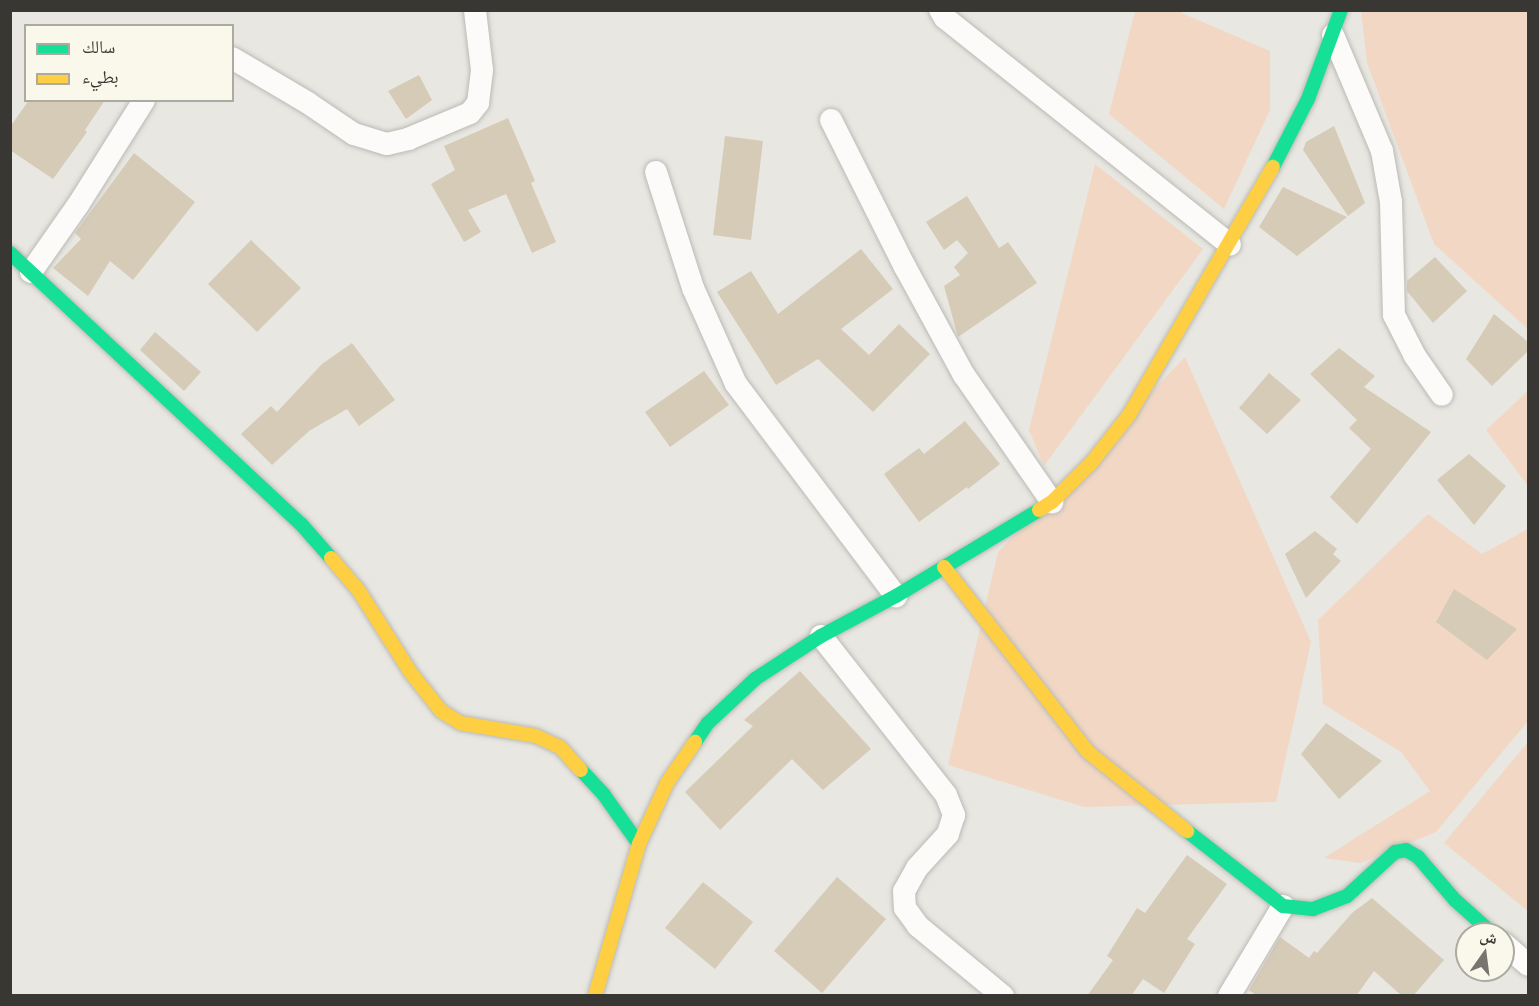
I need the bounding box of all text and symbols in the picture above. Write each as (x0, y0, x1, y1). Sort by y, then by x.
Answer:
legend (24, 24, 234, 102)
text: سالك (82, 35, 115, 57)
text: بطيء (82, 65, 119, 87)
north arrow (1455, 922, 1515, 982)
text: ش (1478, 925, 1500, 947)

